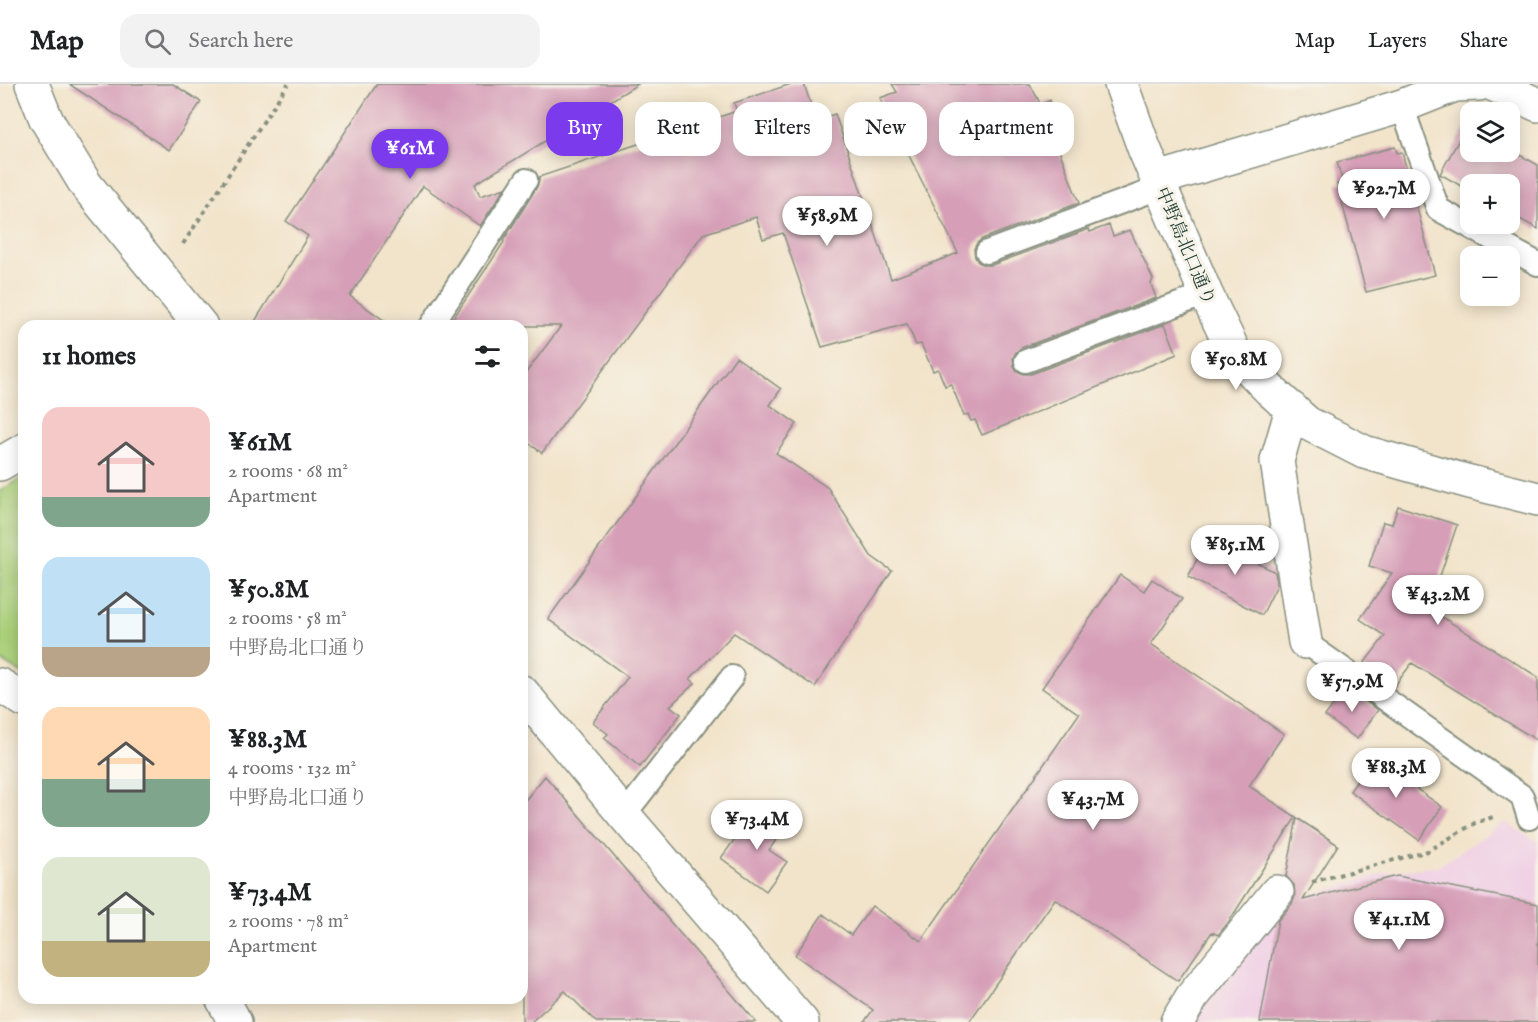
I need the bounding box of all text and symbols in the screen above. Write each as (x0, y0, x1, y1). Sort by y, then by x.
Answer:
search box (120, 14, 540, 68)
text: Map (30, 24, 84, 59)
icon: search (141, 25, 174, 58)
text: Search here (189, 27, 293, 55)
text: Map (1295, 28, 1335, 55)
text: Layers (1368, 28, 1427, 55)
text: Share (1460, 28, 1508, 55)
chip: Buy (546, 102, 623, 156)
chip: Rent (635, 102, 721, 156)
chip: Filters (733, 102, 832, 156)
chip: New (844, 102, 927, 156)
chip: Apartment (939, 102, 1074, 156)
map controls (1460, 102, 1520, 306)
button: layers (1460, 102, 1520, 162)
pin: ¥61M (374, 129, 446, 180)
text: ¥61M (385, 136, 435, 161)
pin: ¥92.7M (1335, 169, 1433, 220)
button: + (1460, 174, 1520, 234)
text: ¥92.7M (1352, 176, 1416, 201)
street label: 中野島北口通り (1149, 184, 1220, 309)
pin: ¥58.9M (778, 196, 876, 247)
text: ¥58.9M (796, 203, 858, 228)
button: − (1460, 246, 1520, 306)
text: 11 homes (42, 340, 136, 373)
icon: filters (471, 340, 504, 373)
pin: ¥50.8M (1187, 340, 1285, 391)
text: ¥50.8M (1205, 347, 1267, 372)
text: ¥61M (228, 426, 292, 459)
icon: home (90, 431, 162, 503)
text: 2 rooms · 68 m² (228, 459, 348, 484)
text: Apartment (228, 484, 317, 509)
pin: ¥85.1M (1186, 525, 1284, 576)
text: ¥85.1M (1205, 532, 1265, 557)
text: ¥50.8M (228, 573, 309, 606)
pin: ¥43.2M (1389, 575, 1487, 626)
icon: home (90, 581, 162, 653)
text: ¥43.2M (1406, 582, 1470, 607)
text: 2 rooms · 58 m² (228, 606, 347, 631)
text: 中野島北口通り (228, 636, 368, 661)
pin: ¥57.9M (1303, 662, 1401, 713)
text: ¥57.9M (1320, 669, 1384, 694)
text: ¥88.3M (228, 723, 307, 756)
icon: home (90, 731, 162, 803)
pin: ¥88.3M (1347, 748, 1445, 799)
text: ¥88.3M (1366, 755, 1426, 780)
text: 4 rooms · 132 m² (228, 756, 356, 781)
pin: ¥43.7M (1044, 780, 1142, 831)
text: 中野島北口通り (228, 786, 368, 811)
text: ¥43.7M (1061, 787, 1125, 812)
pin: ¥73.4M (708, 800, 806, 851)
text: ¥73.4M (725, 807, 789, 832)
text: ¥73.4M (228, 876, 312, 909)
icon: home (90, 881, 162, 953)
pin: ¥41.1M (1350, 900, 1448, 951)
text: ¥41.1M (1368, 907, 1430, 932)
text: 2 rooms · 78 m² (228, 909, 349, 934)
text: Apartment (228, 934, 317, 959)

